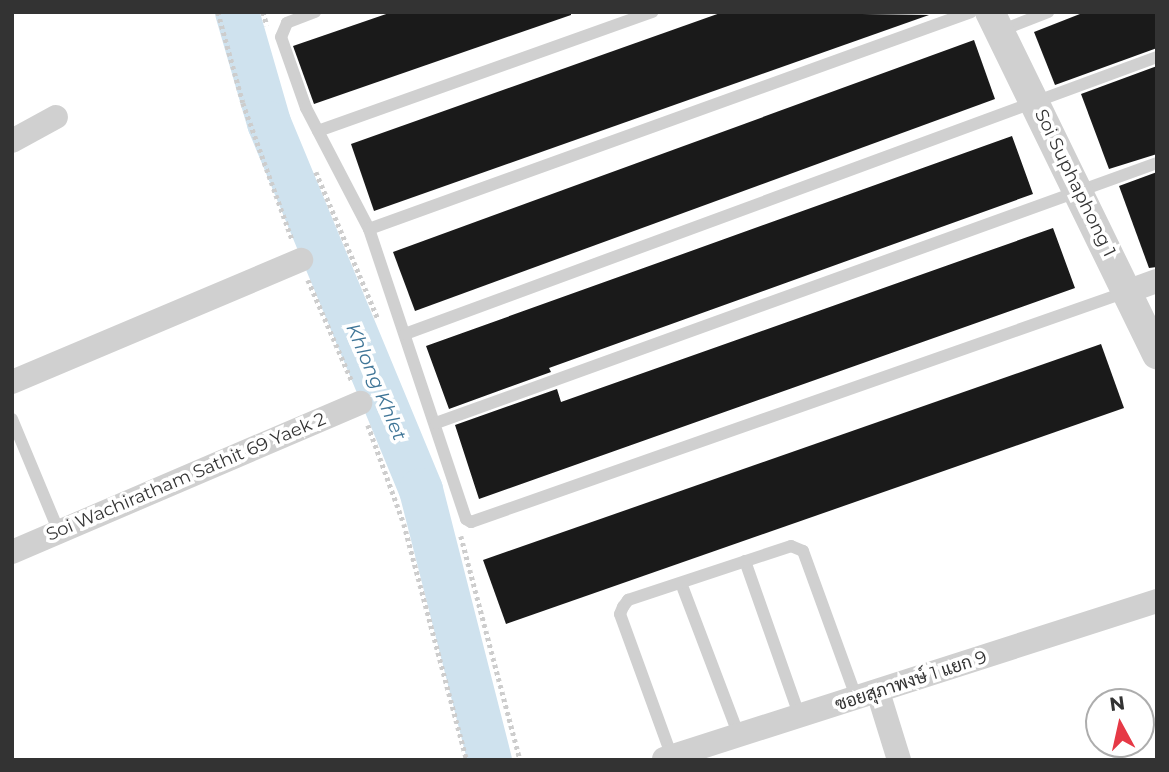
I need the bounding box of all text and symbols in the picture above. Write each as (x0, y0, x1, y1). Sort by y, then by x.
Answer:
street label: Soi Suphaphong 1 (1030, 106, 1120, 260)
water label: Khlong Khlet (341, 320, 411, 444)
street label: Soi Wachiratham Sathit 69 Yaek 2 (43, 408, 329, 546)
street label: ซอยสุภาพงษ์ 1 แยก 9 (832, 646, 990, 716)
north arrow (1085, 688, 1155, 758)
text: N (1108, 691, 1126, 716)

